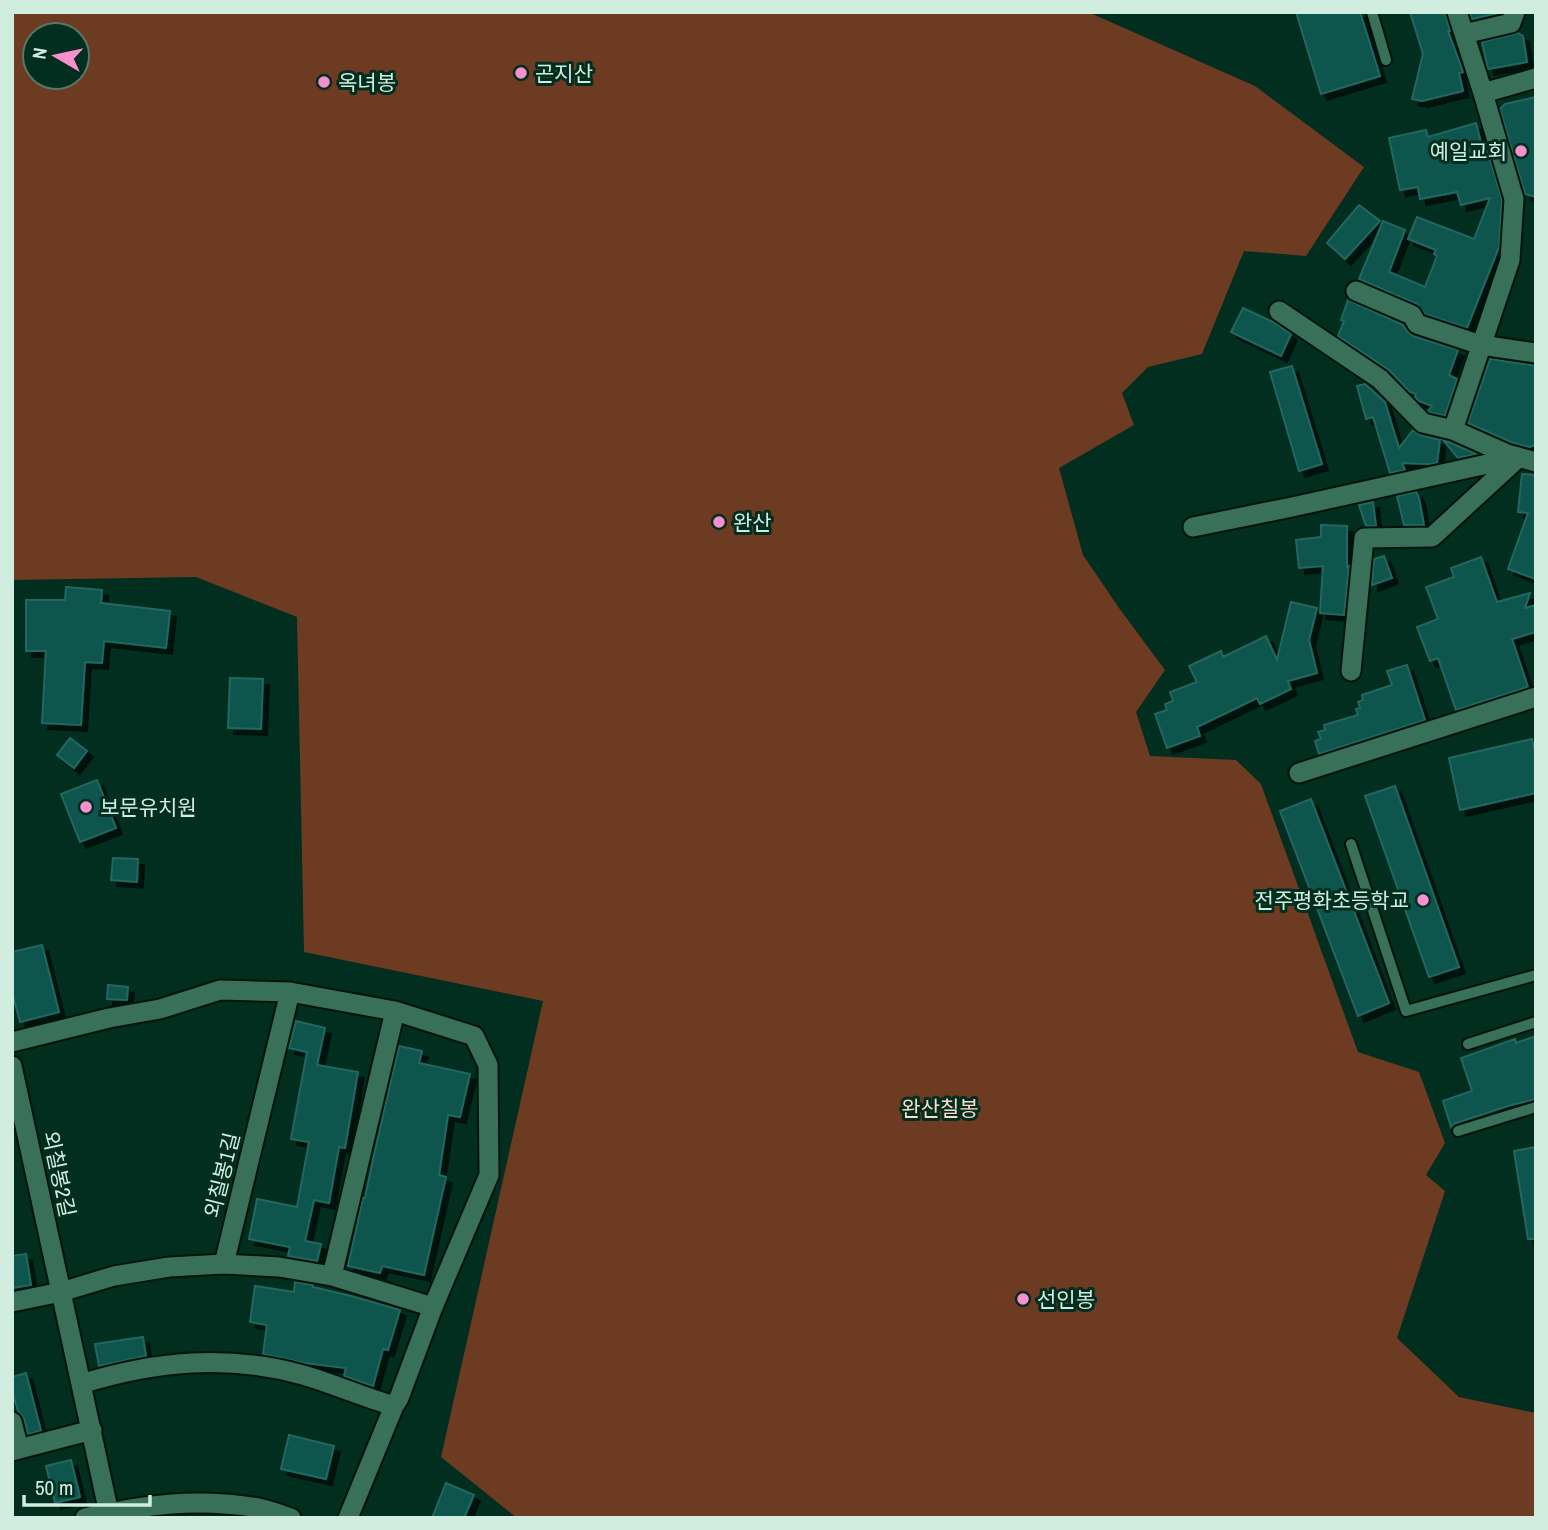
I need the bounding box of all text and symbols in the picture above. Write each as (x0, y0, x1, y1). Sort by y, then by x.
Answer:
north arrow (21, 21, 91, 91)
text: N (25, 46, 53, 61)
place label: 곤지산 (535, 59, 593, 88)
marker: 곤지산 (513, 65, 529, 81)
place label: 옥녀봉 (338, 68, 396, 97)
marker: 옥녀봉 (316, 74, 332, 90)
place label: 예일교회 (1430, 137, 1507, 166)
marker: 예일교회 (1513, 143, 1529, 159)
place label: 완산 (733, 508, 772, 537)
marker: 완산 (711, 514, 727, 530)
place label: 보문유치원 (100, 793, 197, 822)
marker: 보문유치원 (78, 799, 94, 815)
place label: 전주평화초등학교 (1254, 886, 1409, 915)
marker: 전주평화초등학교 (1415, 892, 1431, 908)
park label: 완산칠봉 (901, 1094, 979, 1123)
street label: 외칠봉2길 (36, 1129, 82, 1219)
street label: 외칠봉1길 (197, 1129, 247, 1221)
place label: 선인봉 (1037, 1285, 1095, 1314)
marker: 선인봉 (1015, 1291, 1031, 1307)
scale bar (24, 1464, 150, 1508)
text: 50 m (35, 1473, 73, 1502)

